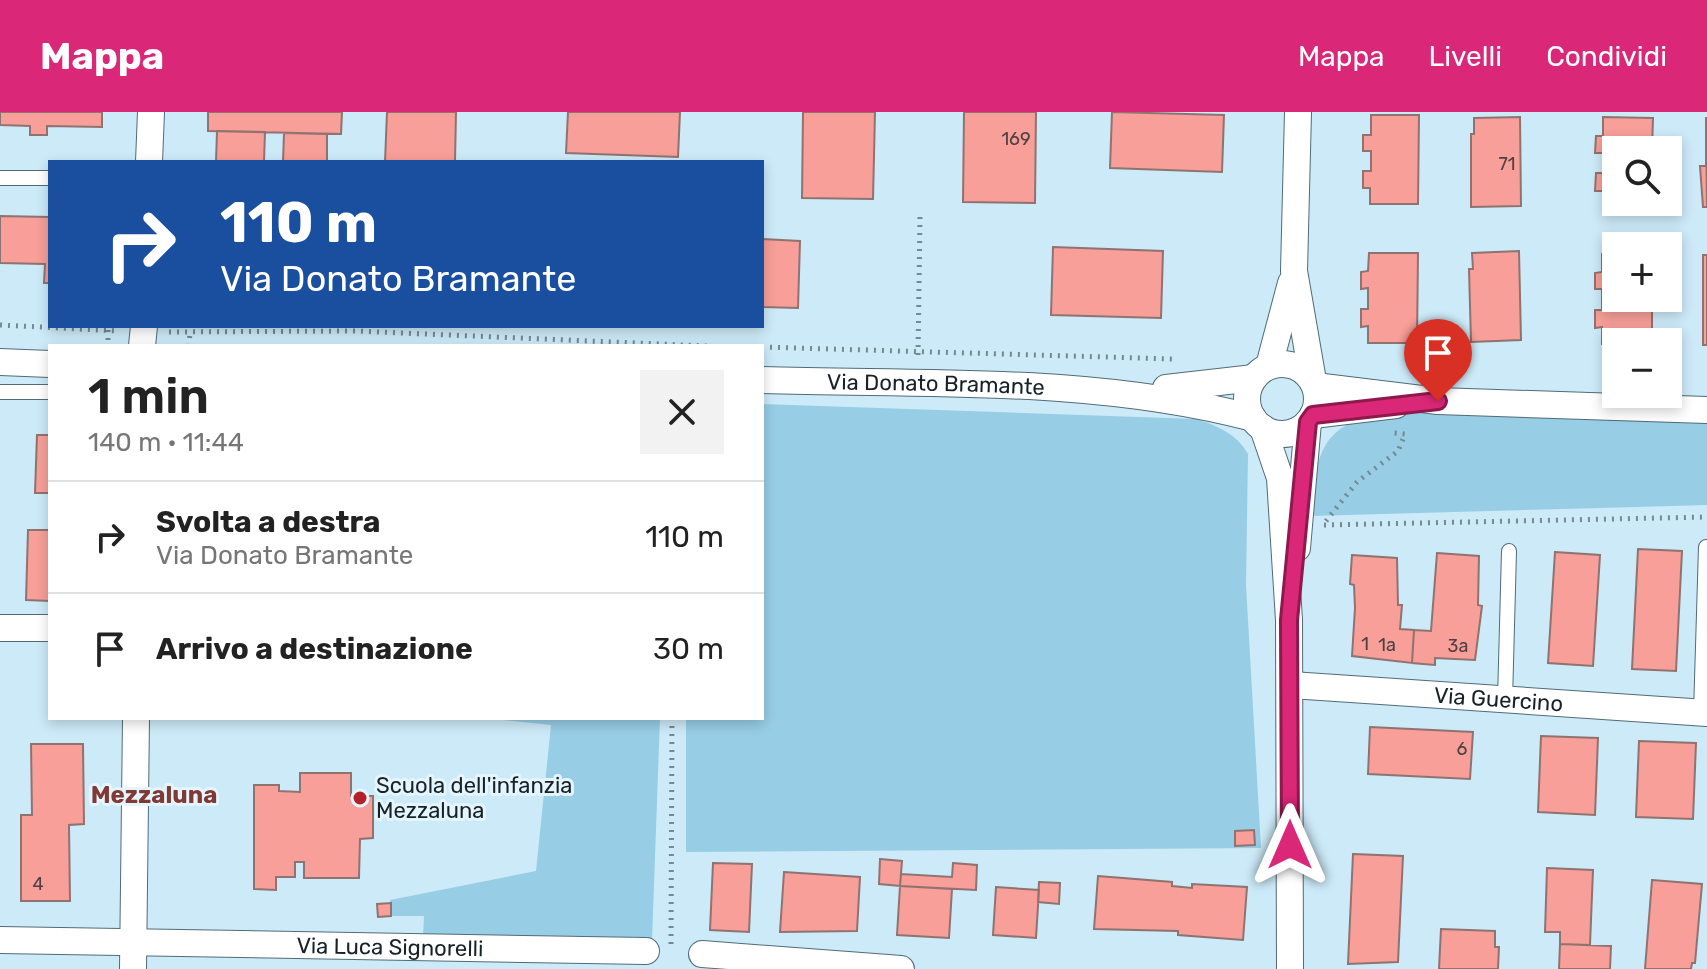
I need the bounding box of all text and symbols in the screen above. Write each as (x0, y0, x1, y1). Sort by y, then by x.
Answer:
text: Mappa (40, 33, 164, 79)
text: Mappa (1298, 40, 1385, 73)
text: Livelli (1429, 40, 1502, 73)
text: Condividi (1546, 40, 1667, 73)
house number: 169 (1001, 128, 1031, 150)
map controls (1602, 136, 1682, 408)
button: search (1602, 136, 1682, 216)
house number: 71 (1499, 153, 1515, 175)
text: 110 m (220, 190, 377, 256)
icon: right (88, 192, 192, 296)
button: + (1602, 232, 1682, 312)
text: Via Donato Bramante (220, 257, 576, 300)
pin (1404, 319, 1472, 401)
button: − (1602, 328, 1682, 408)
icon: arrive (1416, 331, 1460, 375)
text: 1 min (88, 368, 209, 425)
street label: Via Donato Bramante (827, 368, 1046, 400)
button: close (640, 370, 724, 454)
text: 140 m · 11:44 (88, 427, 244, 458)
text: Svolta a destra (156, 504, 381, 540)
icon: right (88, 515, 132, 559)
text: 110 m (645, 519, 724, 555)
text: Via Donato Bramante (156, 540, 413, 571)
icon: arrive (88, 627, 132, 671)
text: Arrivo a destinazione (156, 631, 473, 667)
text: 30 m (653, 631, 724, 667)
house number: 1 (1361, 633, 1369, 655)
house number: 1a (1378, 634, 1396, 656)
house number: 3a (1448, 635, 1468, 657)
street label: Via Guercino (1433, 681, 1564, 717)
house number: 6 (1457, 738, 1468, 760)
place label: Scuola dell'infanzia Mezzaluna (376, 772, 572, 824)
district label: Mezzaluna (91, 781, 217, 809)
marker: Scuola dell'infanzia Mezzaluna (351, 789, 369, 807)
position arrow (1248, 803, 1332, 887)
house number: 4 (32, 873, 44, 895)
street label: Via Luca Signorelli (296, 932, 484, 962)

